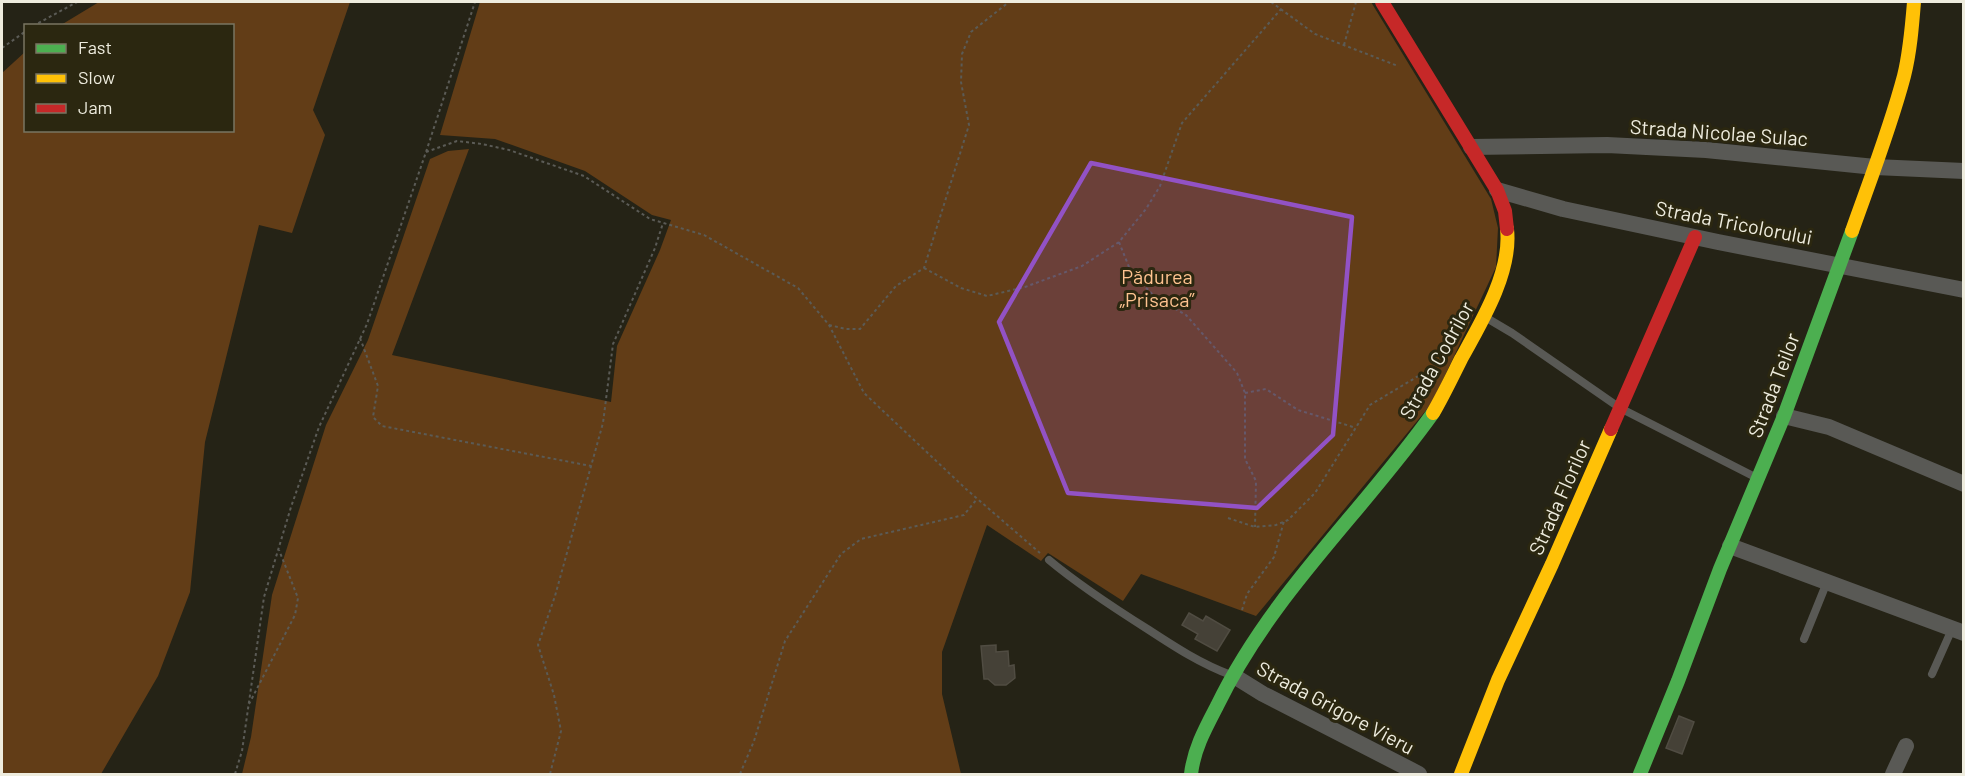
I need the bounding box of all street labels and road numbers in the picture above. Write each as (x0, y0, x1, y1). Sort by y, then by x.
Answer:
street label: Strada Nicolae Sulac (1629, 114, 1809, 150)
street label: Strada Tricolorului (1653, 195, 1815, 249)
street label: Strada Codrilor (1394, 297, 1478, 423)
street label: Strada Teilor (1742, 329, 1804, 441)
street label: Strada Florilor (1523, 436, 1595, 558)
street label: Strada Grigore Vieru (1253, 655, 1419, 759)

